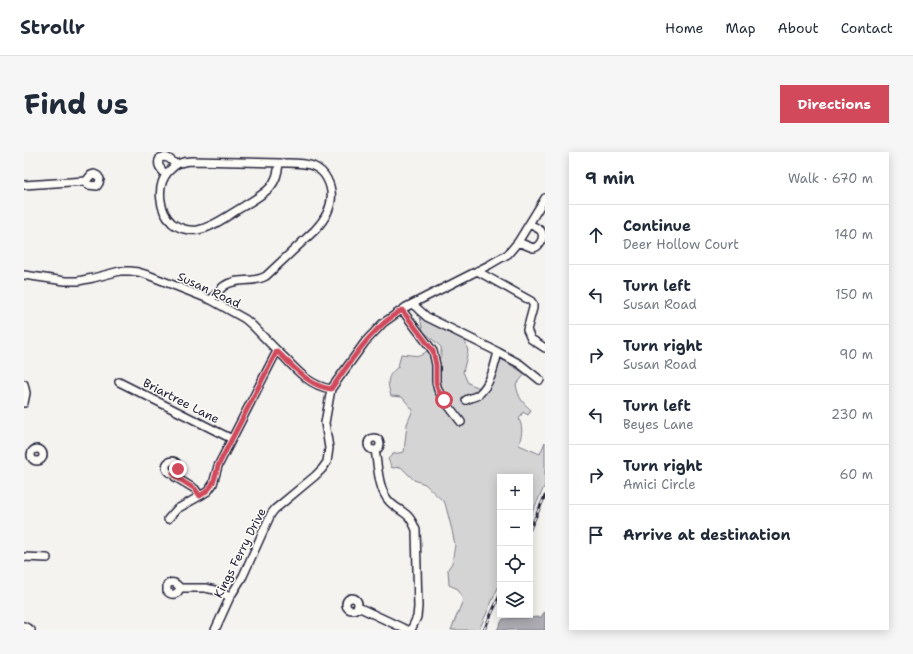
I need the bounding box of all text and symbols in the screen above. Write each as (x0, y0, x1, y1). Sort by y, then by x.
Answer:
text: Strollr (20, 15, 85, 40)
text: Home (665, 19, 704, 37)
text: Map (726, 19, 756, 37)
text: About (778, 19, 819, 37)
text: Contact (841, 19, 893, 37)
text: Find us (24, 85, 129, 123)
button: Directions (780, 85, 889, 123)
text: 9 min (585, 167, 635, 189)
text: Walk · 670 m (788, 170, 873, 187)
text: Continue (623, 216, 691, 236)
icon: ahead (585, 224, 607, 246)
text: 140 m (834, 226, 873, 243)
text: Deer Hollow Court (623, 236, 739, 253)
street label: Susan Road (175, 268, 244, 312)
text: Turn left (623, 276, 691, 296)
icon: left (585, 284, 607, 306)
text: 150 m (835, 286, 873, 303)
text: Susan Road (623, 296, 697, 313)
text: Turn right (623, 336, 703, 356)
icon: right (585, 344, 607, 366)
text: 90 m (839, 346, 873, 363)
text: Susan Road (623, 356, 697, 373)
street label: Briartree Lane (140, 375, 222, 427)
route start (435, 391, 453, 409)
text: Turn left (623, 396, 691, 416)
icon: left (585, 404, 607, 426)
text: 230 m (831, 406, 873, 423)
text: Beyes Lane (623, 416, 694, 433)
text: Turn right (623, 456, 703, 476)
route end (169, 460, 187, 478)
icon: right (585, 464, 607, 486)
text: 60 m (840, 466, 873, 483)
map controls (497, 474, 533, 618)
button: + (497, 474, 533, 510)
text: Amici Circle (623, 476, 696, 493)
street label: Kings Ferry Drive (210, 505, 270, 601)
button: − (497, 510, 533, 546)
icon: arrive (585, 524, 607, 546)
text: Arrive at destination (623, 525, 791, 545)
button: locate (497, 546, 533, 582)
button: layers (497, 582, 533, 618)

